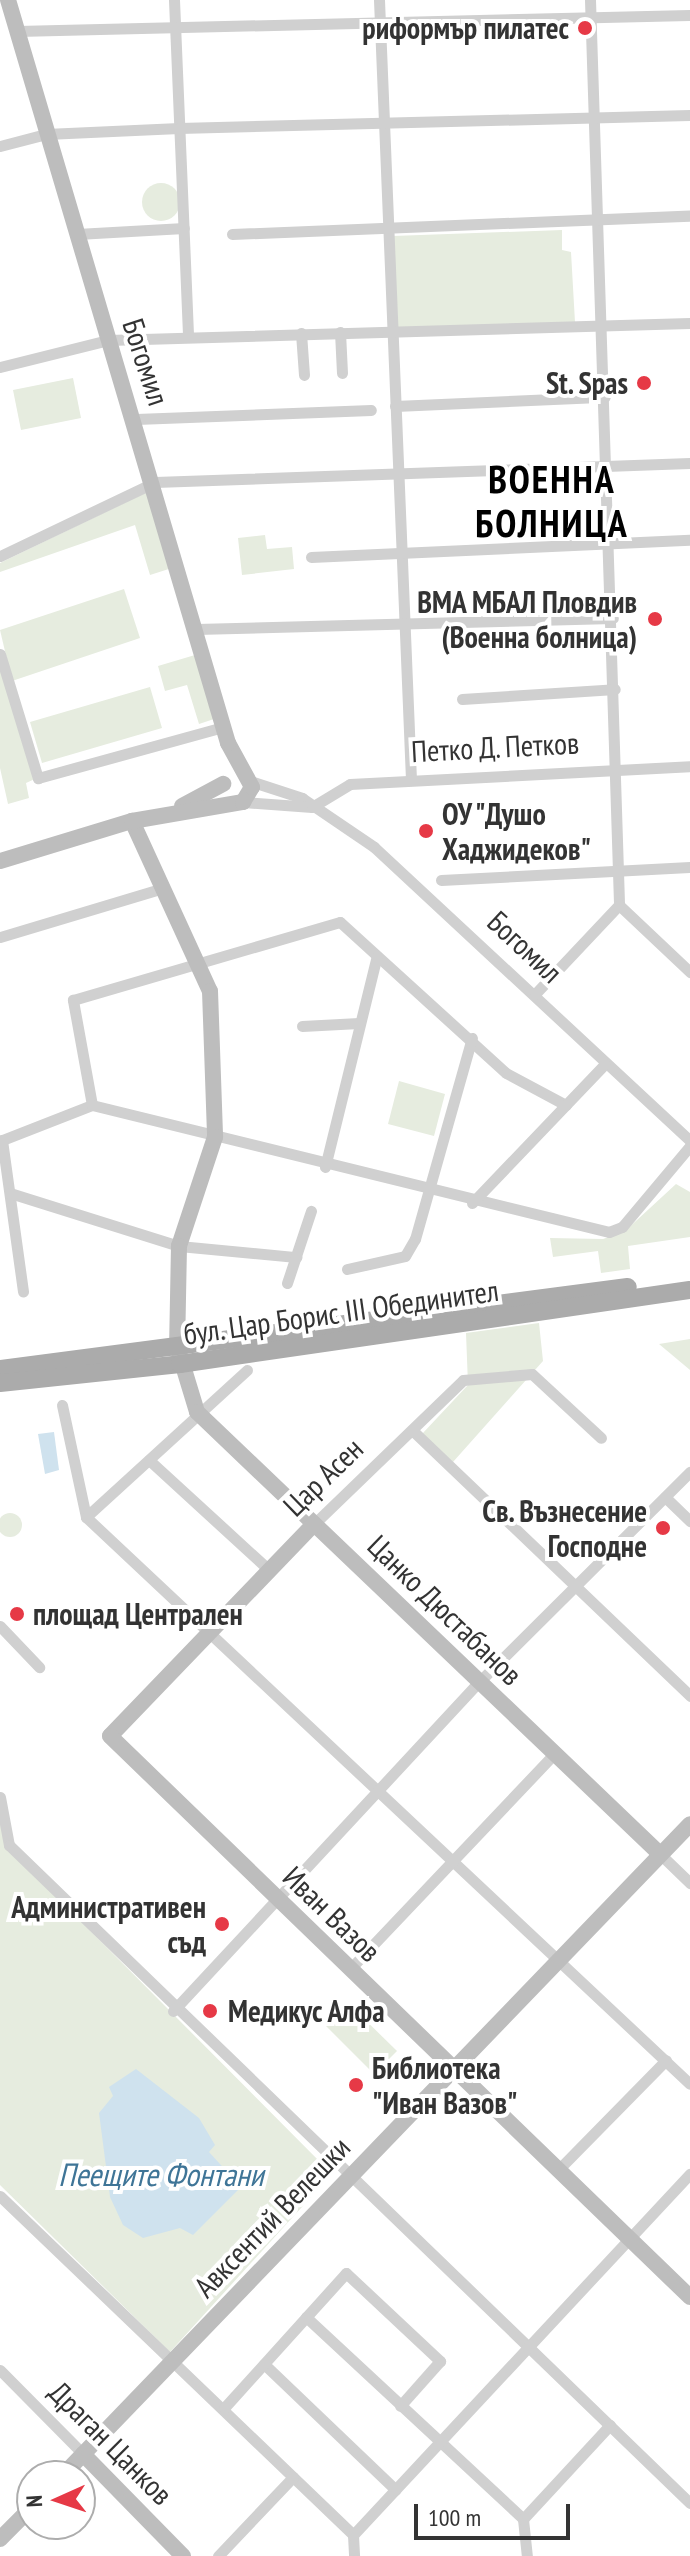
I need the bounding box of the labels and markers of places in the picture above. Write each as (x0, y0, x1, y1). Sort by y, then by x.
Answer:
place label: риформър пилатес (362, 10, 569, 46)
marker: риформър пилатес (576, 19, 594, 37)
place label: St. Spas (544, 365, 628, 401)
marker: St. Spas (635, 374, 653, 392)
place label: ВМА МБАЛ Пловдив (Военна болница) (416, 584, 637, 654)
marker: ВМА МБАЛ Пловдив (Военна болница) (644, 608, 666, 630)
place label: ОУ "Душо Хаджидеков" (442, 796, 591, 866)
marker: ОУ "Душо Хаджидеков" (417, 822, 435, 840)
place label: Св. Възнесение Господне (481, 1493, 647, 1564)
marker: Св. Възнесение Господне (654, 1519, 672, 1537)
place label: площад Централен (33, 1596, 243, 1632)
marker: площад Централен (8, 1605, 26, 1623)
place label: Административен съд (11, 1889, 206, 1960)
marker: Административен съд (213, 1915, 231, 1933)
place label: Медикус Алфа (228, 1993, 386, 2029)
marker: Медикус Алфа (199, 2000, 221, 2022)
place label: Библиотека "Иван Вазов" (372, 2050, 517, 2120)
marker: Библиотека "Иван Вазов" (347, 2076, 365, 2094)

